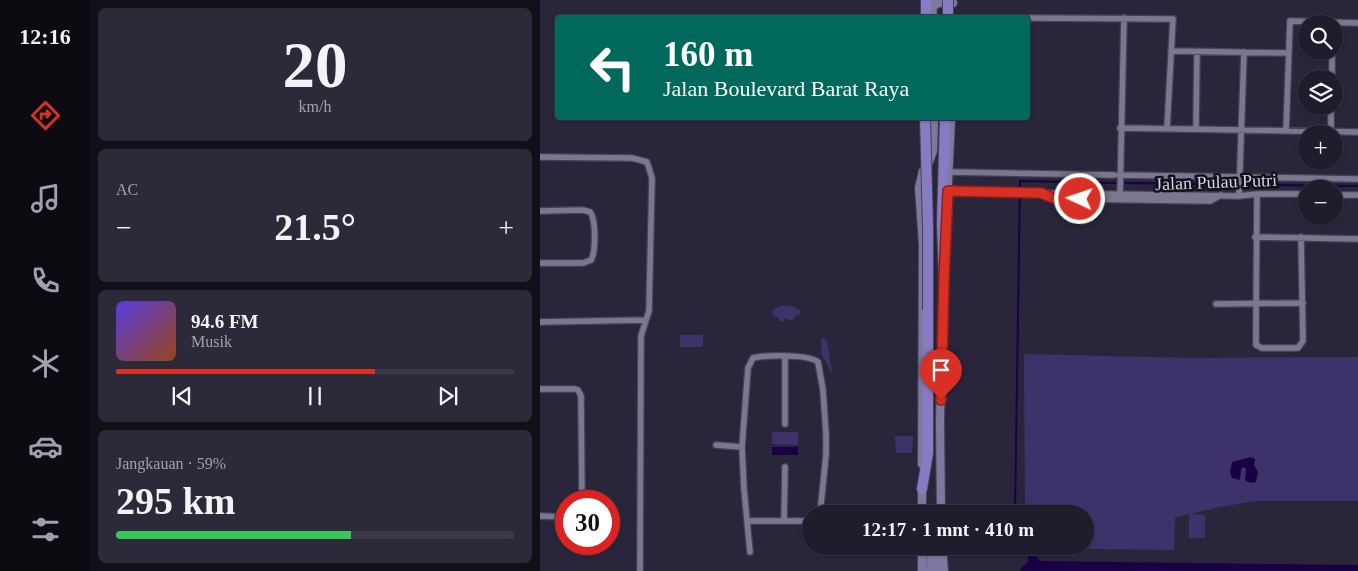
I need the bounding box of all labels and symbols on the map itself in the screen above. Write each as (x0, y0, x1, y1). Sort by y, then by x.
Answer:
street label: Jalan Pulau Putri (1155, 170, 1277, 194)
position arrow (1053, 172, 1105, 224)
pin (920, 349, 962, 400)
speed limit sign: 30 (555, 490, 620, 555)

